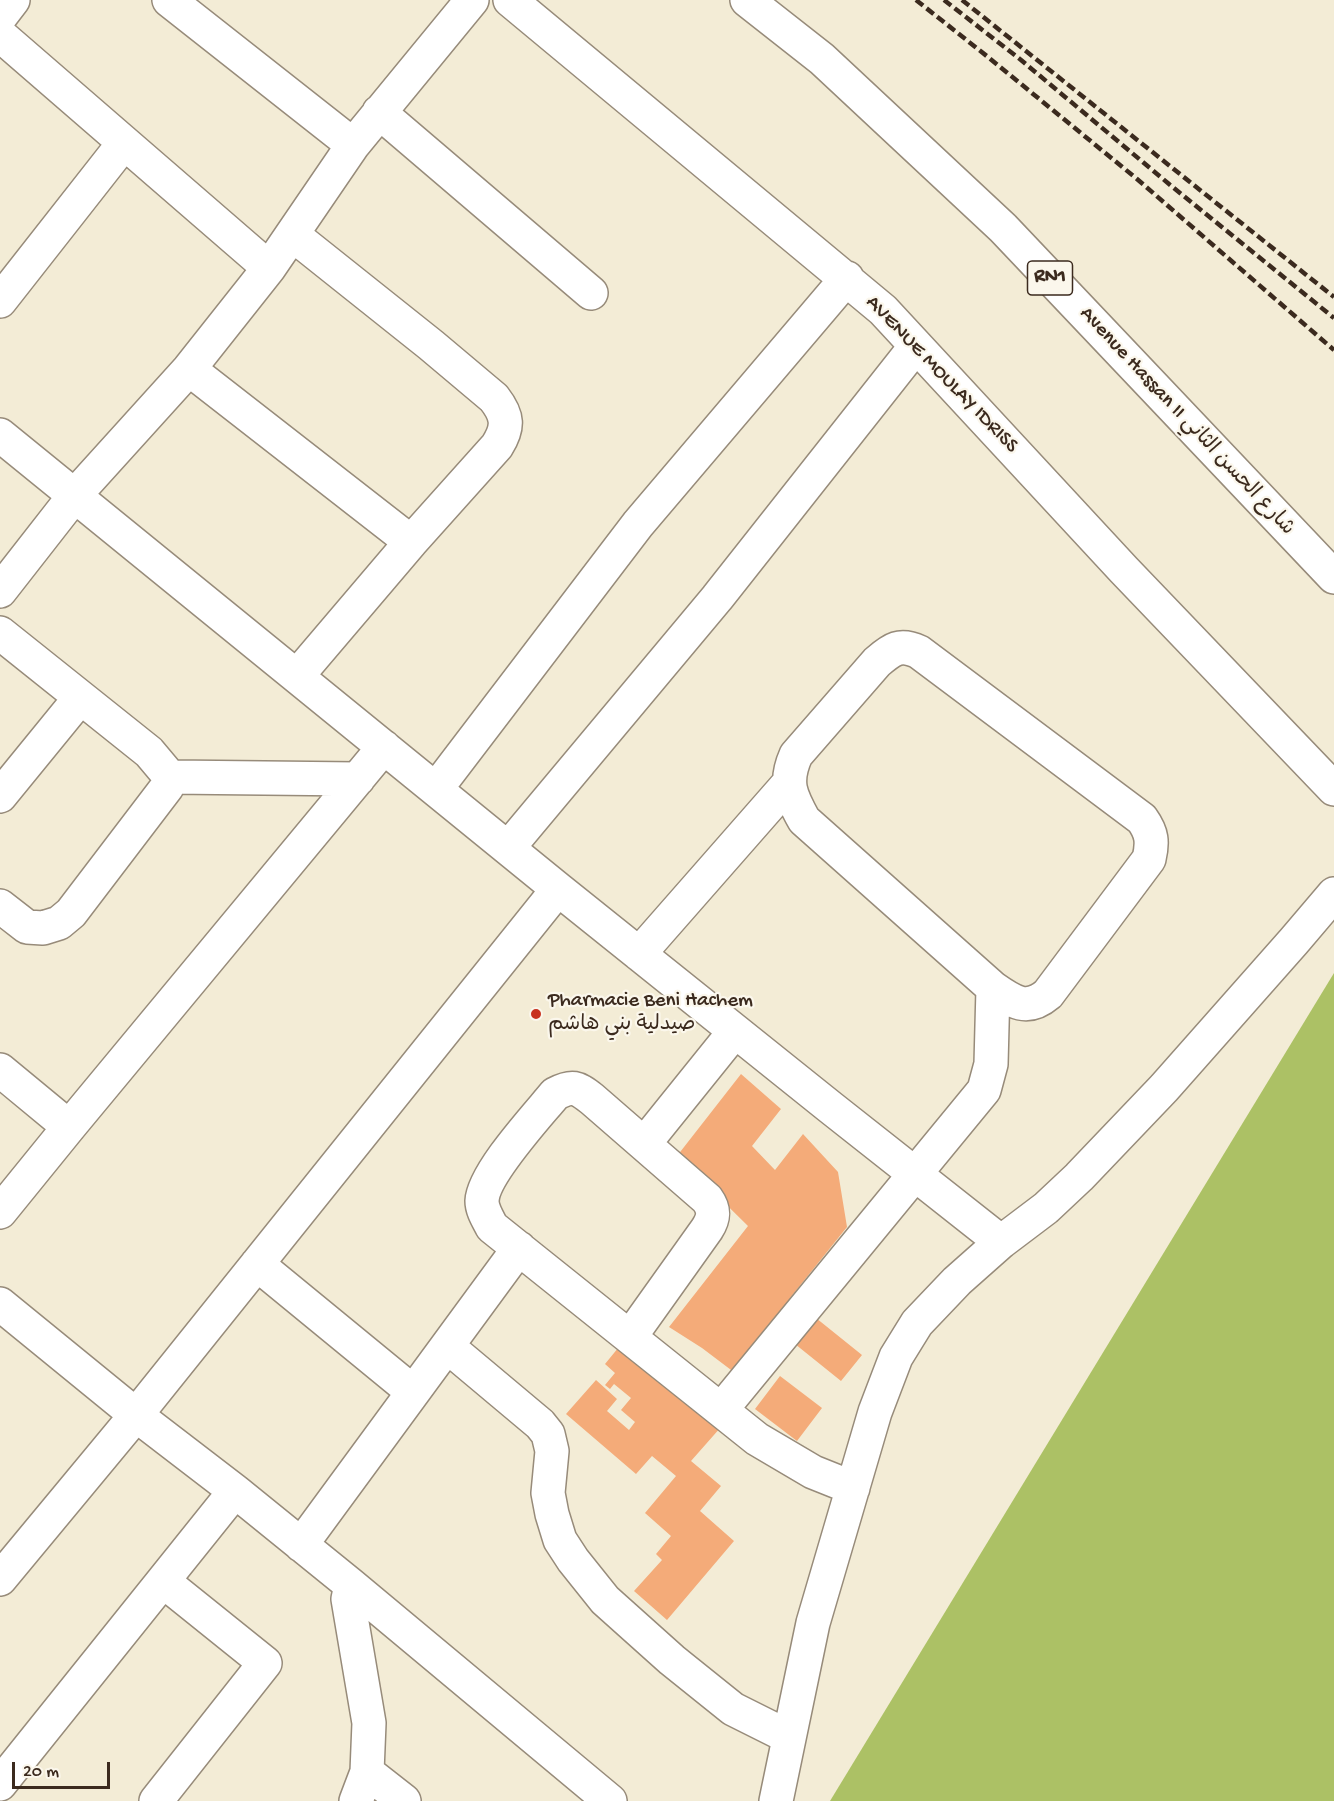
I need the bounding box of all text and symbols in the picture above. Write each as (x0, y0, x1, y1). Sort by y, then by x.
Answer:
road number: RN1 (1028, 261, 1072, 295)
street label: AVENUE MOULAY IDRISS (859, 291, 1023, 459)
street label: Avenue Hassan II شارع الحسن الثاني (1073, 302, 1299, 542)
place label: Pharmacie Beni Hachem صيدلية بني هاشم (548, 989, 753, 1039)
marker: Pharmacie Beni Hachem صيدلية بني هاشم (529, 1007, 543, 1021)
scale bar (15, 1750, 112, 1788)
text: 20 m (23, 1762, 59, 1783)

